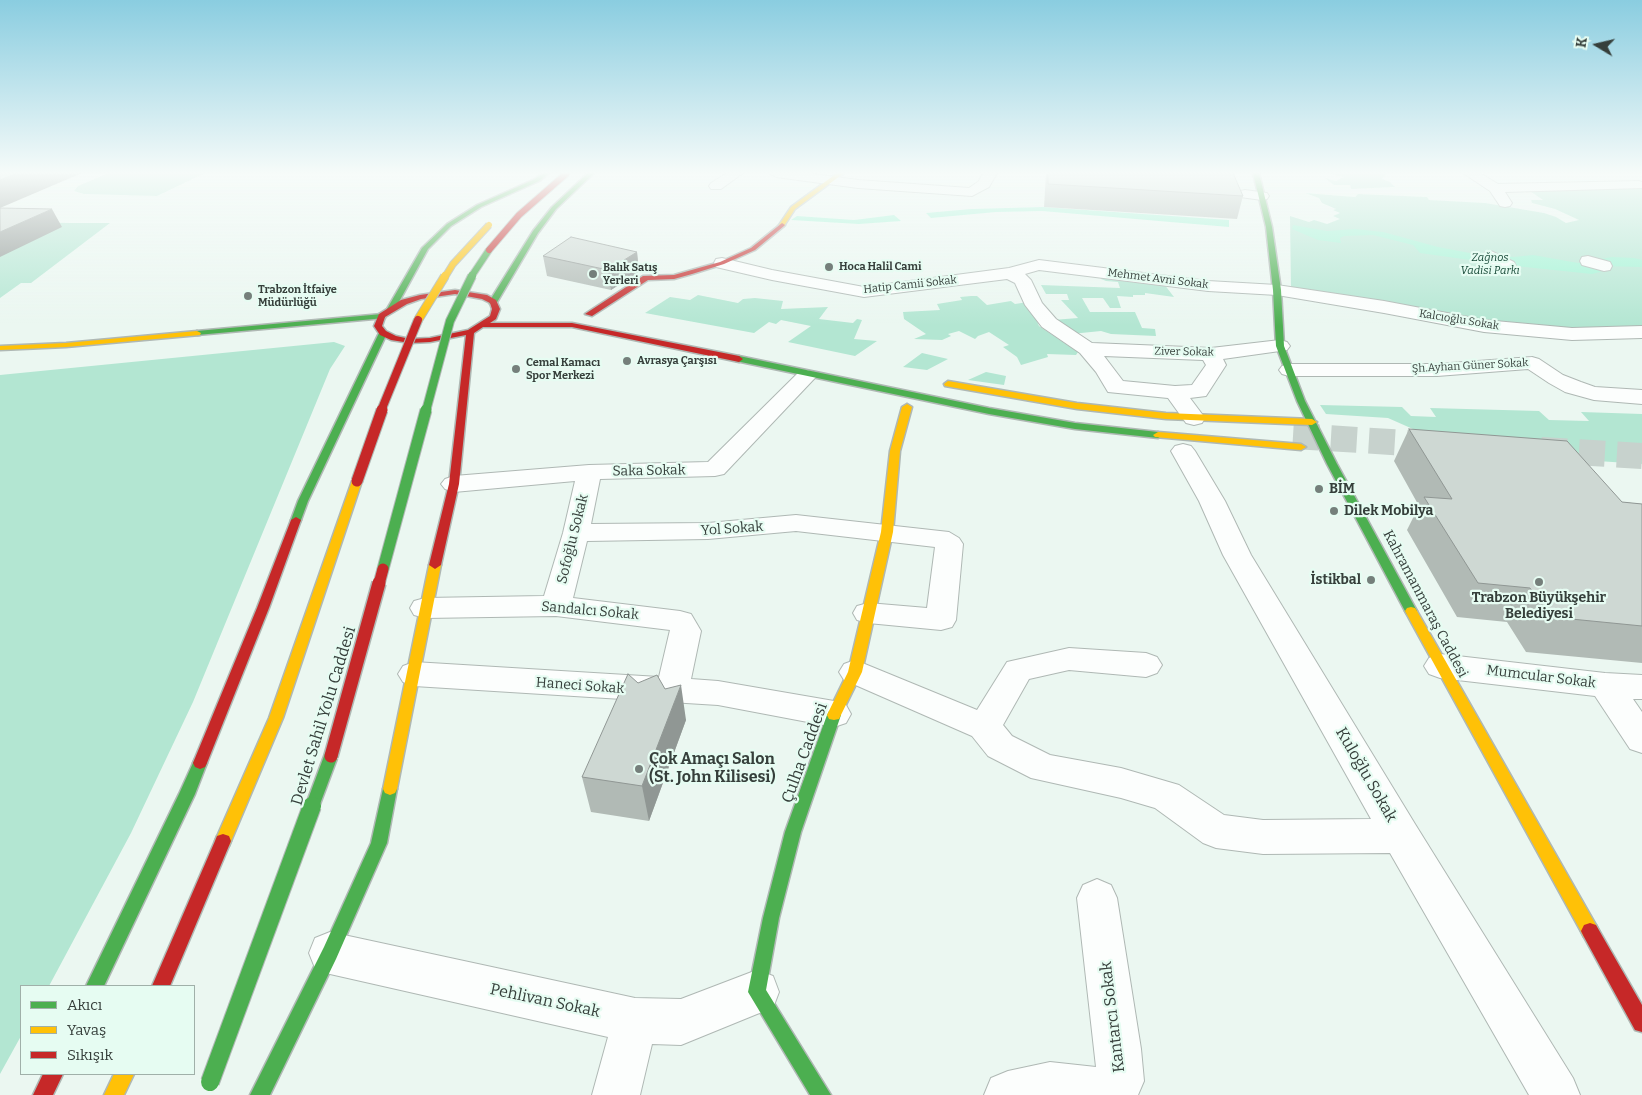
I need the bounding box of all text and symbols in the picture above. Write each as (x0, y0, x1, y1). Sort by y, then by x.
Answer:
north arrow (1572, 20, 1622, 70)
text: K (1573, 36, 1591, 49)
park label: Zağnos Vadisi Parkı (1460, 251, 1520, 277)
place label: Hoca Halil Cami (839, 260, 921, 274)
place label: Balık Satış Yerleri (603, 261, 658, 287)
marker: Hoca Halil Cami (823, 261, 835, 273)
street label: Mehmet Avni Sokak (1107, 266, 1209, 292)
marker: Balık Satış Yerleri (587, 268, 599, 280)
street label: Hatip Camii Sokak (863, 274, 957, 296)
place label: Trabzon İtfaiye Müdürlüğü (258, 283, 337, 309)
marker: Trabzon İtfaiye Müdürlüğü (242, 290, 254, 302)
street label: Kalcıoğlu Sokak (1418, 307, 1500, 333)
street label: Ziver Sokak (1154, 345, 1214, 359)
place label: Avrasya Çarşısı (637, 354, 717, 368)
marker: Avrasya Çarşısı (621, 355, 633, 367)
place label: Cemal Kamacı Spor Merkezi (526, 356, 600, 382)
street label: Şh.Ayhan Güner Sokak (1411, 356, 1529, 376)
marker: Cemal Kamacı Spor Merkezi (510, 363, 522, 375)
street label: Saka Sokak (612, 462, 686, 480)
place label: BİM (1329, 481, 1355, 497)
marker: BİM (1313, 483, 1325, 495)
street label: Sofoğlu Sokak (554, 493, 592, 585)
place label: Dilek Mobilya (1344, 503, 1433, 519)
marker: Dilek Mobilya (1328, 505, 1340, 517)
street label: Yol Sokak (700, 518, 764, 540)
street label: Kahramanmaraş Caddesi (1379, 527, 1471, 681)
place label: İstikbal (1311, 572, 1361, 588)
marker: İstikbal (1365, 574, 1377, 586)
marker: Trabzon Büyükşehir Belediyesi (1533, 576, 1545, 588)
place label: Trabzon Büyükşehir Belediyesi (1472, 590, 1606, 622)
street label: Sandalcı Sokak (541, 598, 639, 624)
street label: Devlet Sahil Yolu Caddesi (288, 624, 360, 808)
street label: Mumcular Sokak (1485, 662, 1597, 692)
street label: Haneci Sokak (535, 675, 625, 697)
street label: Çulha Caddesi (778, 700, 832, 806)
street label: Kuloğlu Sokak (1331, 724, 1401, 826)
place label: Çok Amaçı Salon (St. John Kilisesi) (649, 750, 776, 788)
marker: Çok Amaçı Salon (St. John Kilisesi) (633, 763, 645, 775)
street label: Kantarcı Sokak (1097, 960, 1129, 1074)
street label: Pehlivan Sokak (488, 980, 602, 1022)
legend (20, 985, 195, 1075)
text: Akıcı (67, 996, 102, 1014)
text: Yavaş (67, 1021, 106, 1039)
text: Sıkışık (67, 1046, 113, 1064)

